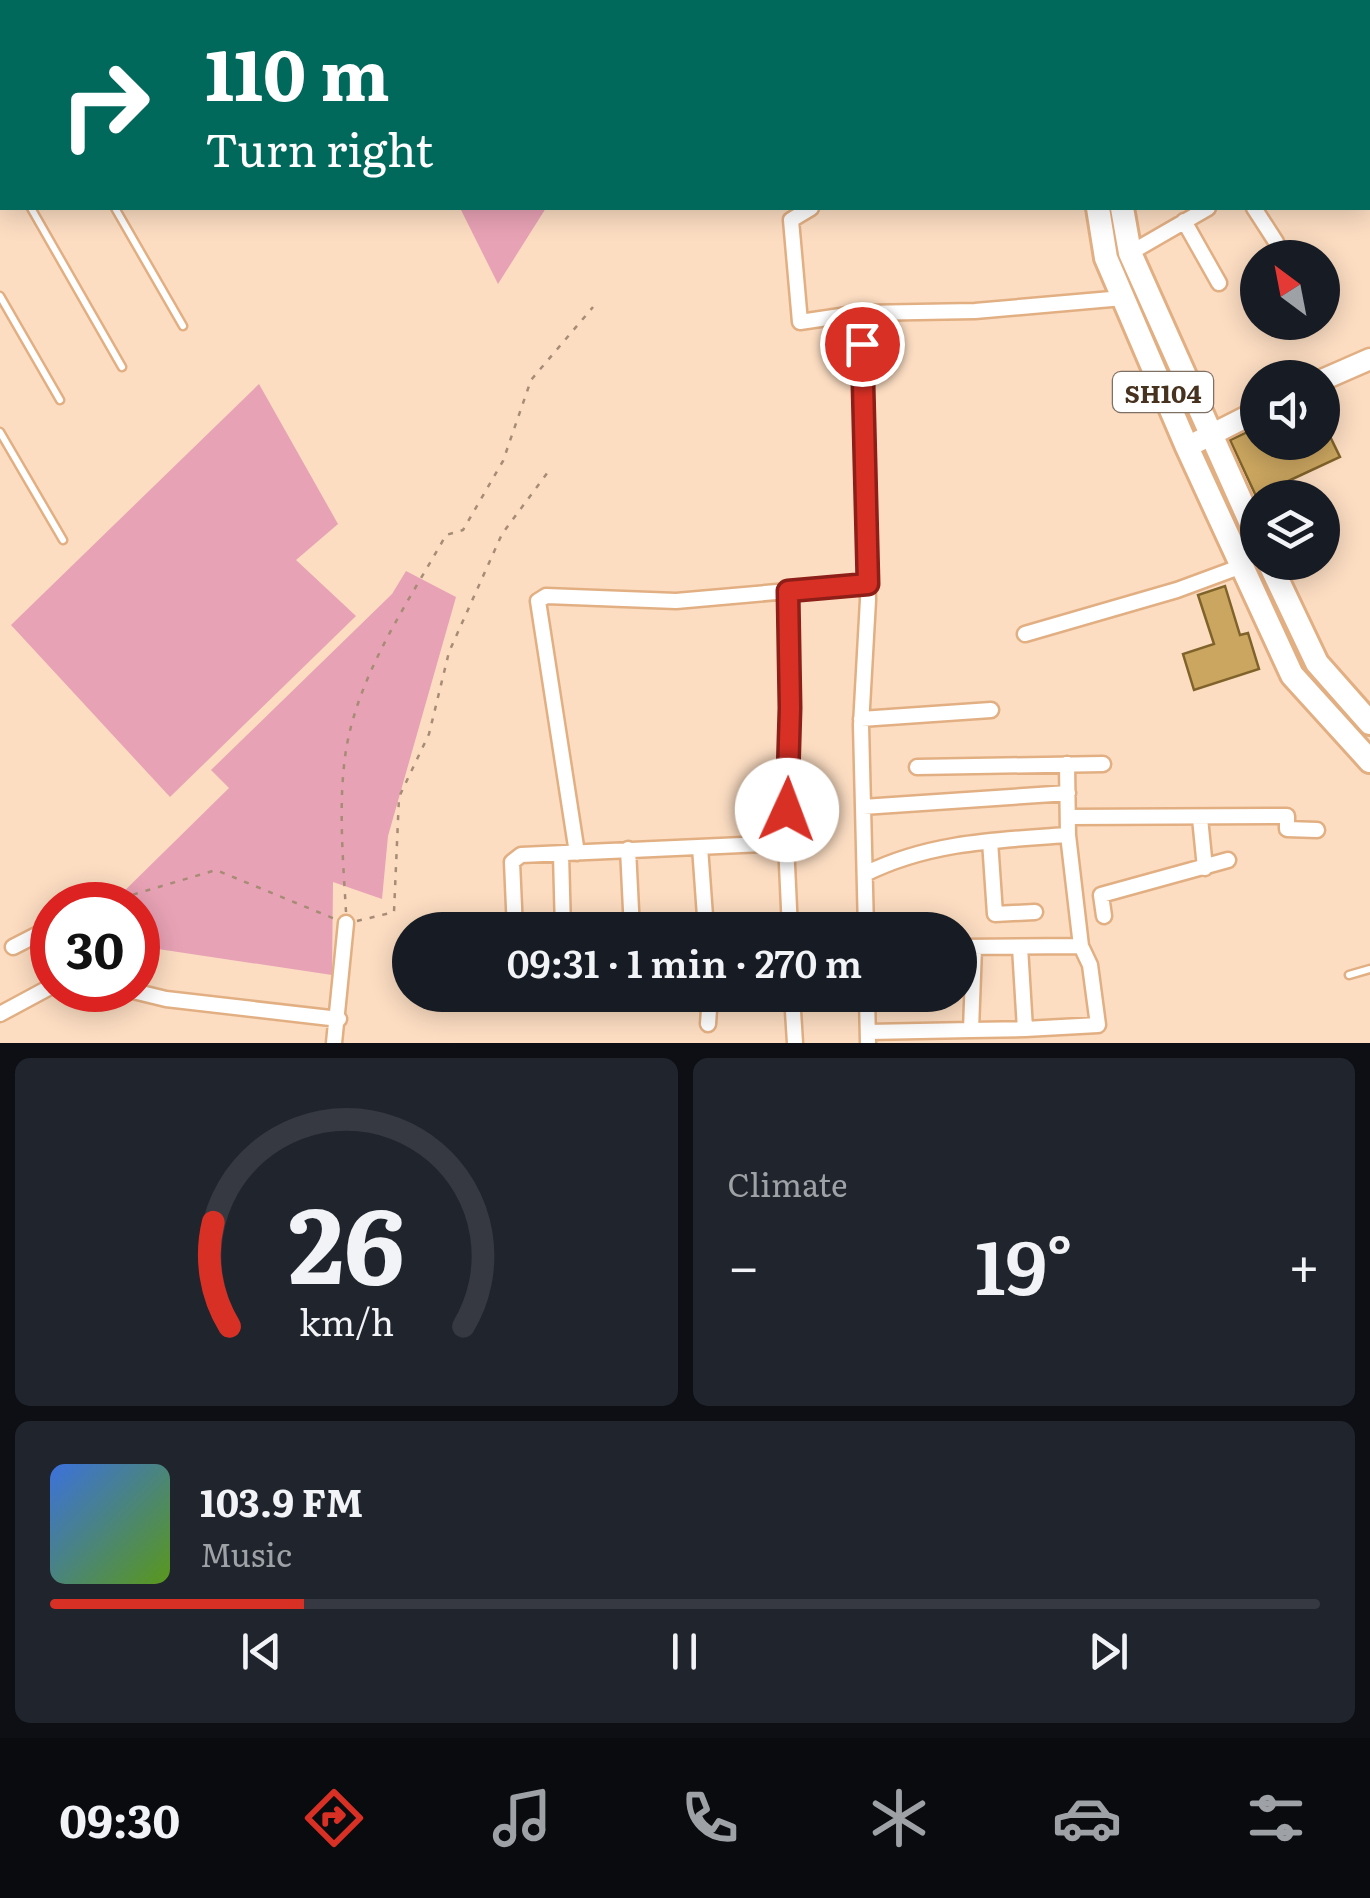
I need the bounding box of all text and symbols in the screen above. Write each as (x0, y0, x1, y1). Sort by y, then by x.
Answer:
text: 110 m (205, 19, 390, 123)
icon: right (40, 40, 170, 170)
text: Turn right (205, 114, 433, 181)
north arrow (1240, 240, 1340, 340)
map controls (1240, 240, 1340, 580)
pin (820, 302, 905, 387)
icon: arrive (835, 317, 890, 372)
button: sound (1240, 360, 1340, 460)
road number: SH104 (1113, 372, 1213, 412)
button: layers (1240, 480, 1340, 580)
position arrow (735, 758, 839, 862)
speed limit sign: 30 (30, 882, 160, 1012)
text: 09:31 · 1 min · 270 m (507, 933, 862, 990)
text: Climate (728, 1159, 848, 1207)
text: 26 (288, 1162, 405, 1316)
text: 19° (975, 1207, 1073, 1318)
text: − (728, 1222, 760, 1304)
text: + (1288, 1222, 1320, 1304)
text: km/h (299, 1294, 394, 1347)
text: 103.9 FM (200, 1472, 363, 1529)
text: Music (200, 1529, 292, 1577)
icon: previous (234, 1624, 289, 1679)
icon: pause (657, 1624, 712, 1679)
icon: next (1081, 1624, 1136, 1679)
icon: directions (299, 1783, 369, 1853)
icon: music (487, 1783, 557, 1853)
icon: phone (675, 1783, 745, 1853)
icon: climate (864, 1783, 934, 1853)
icon: car (1052, 1783, 1122, 1853)
icon: filters (1241, 1783, 1311, 1853)
text: 09:30 (59, 1785, 180, 1852)

